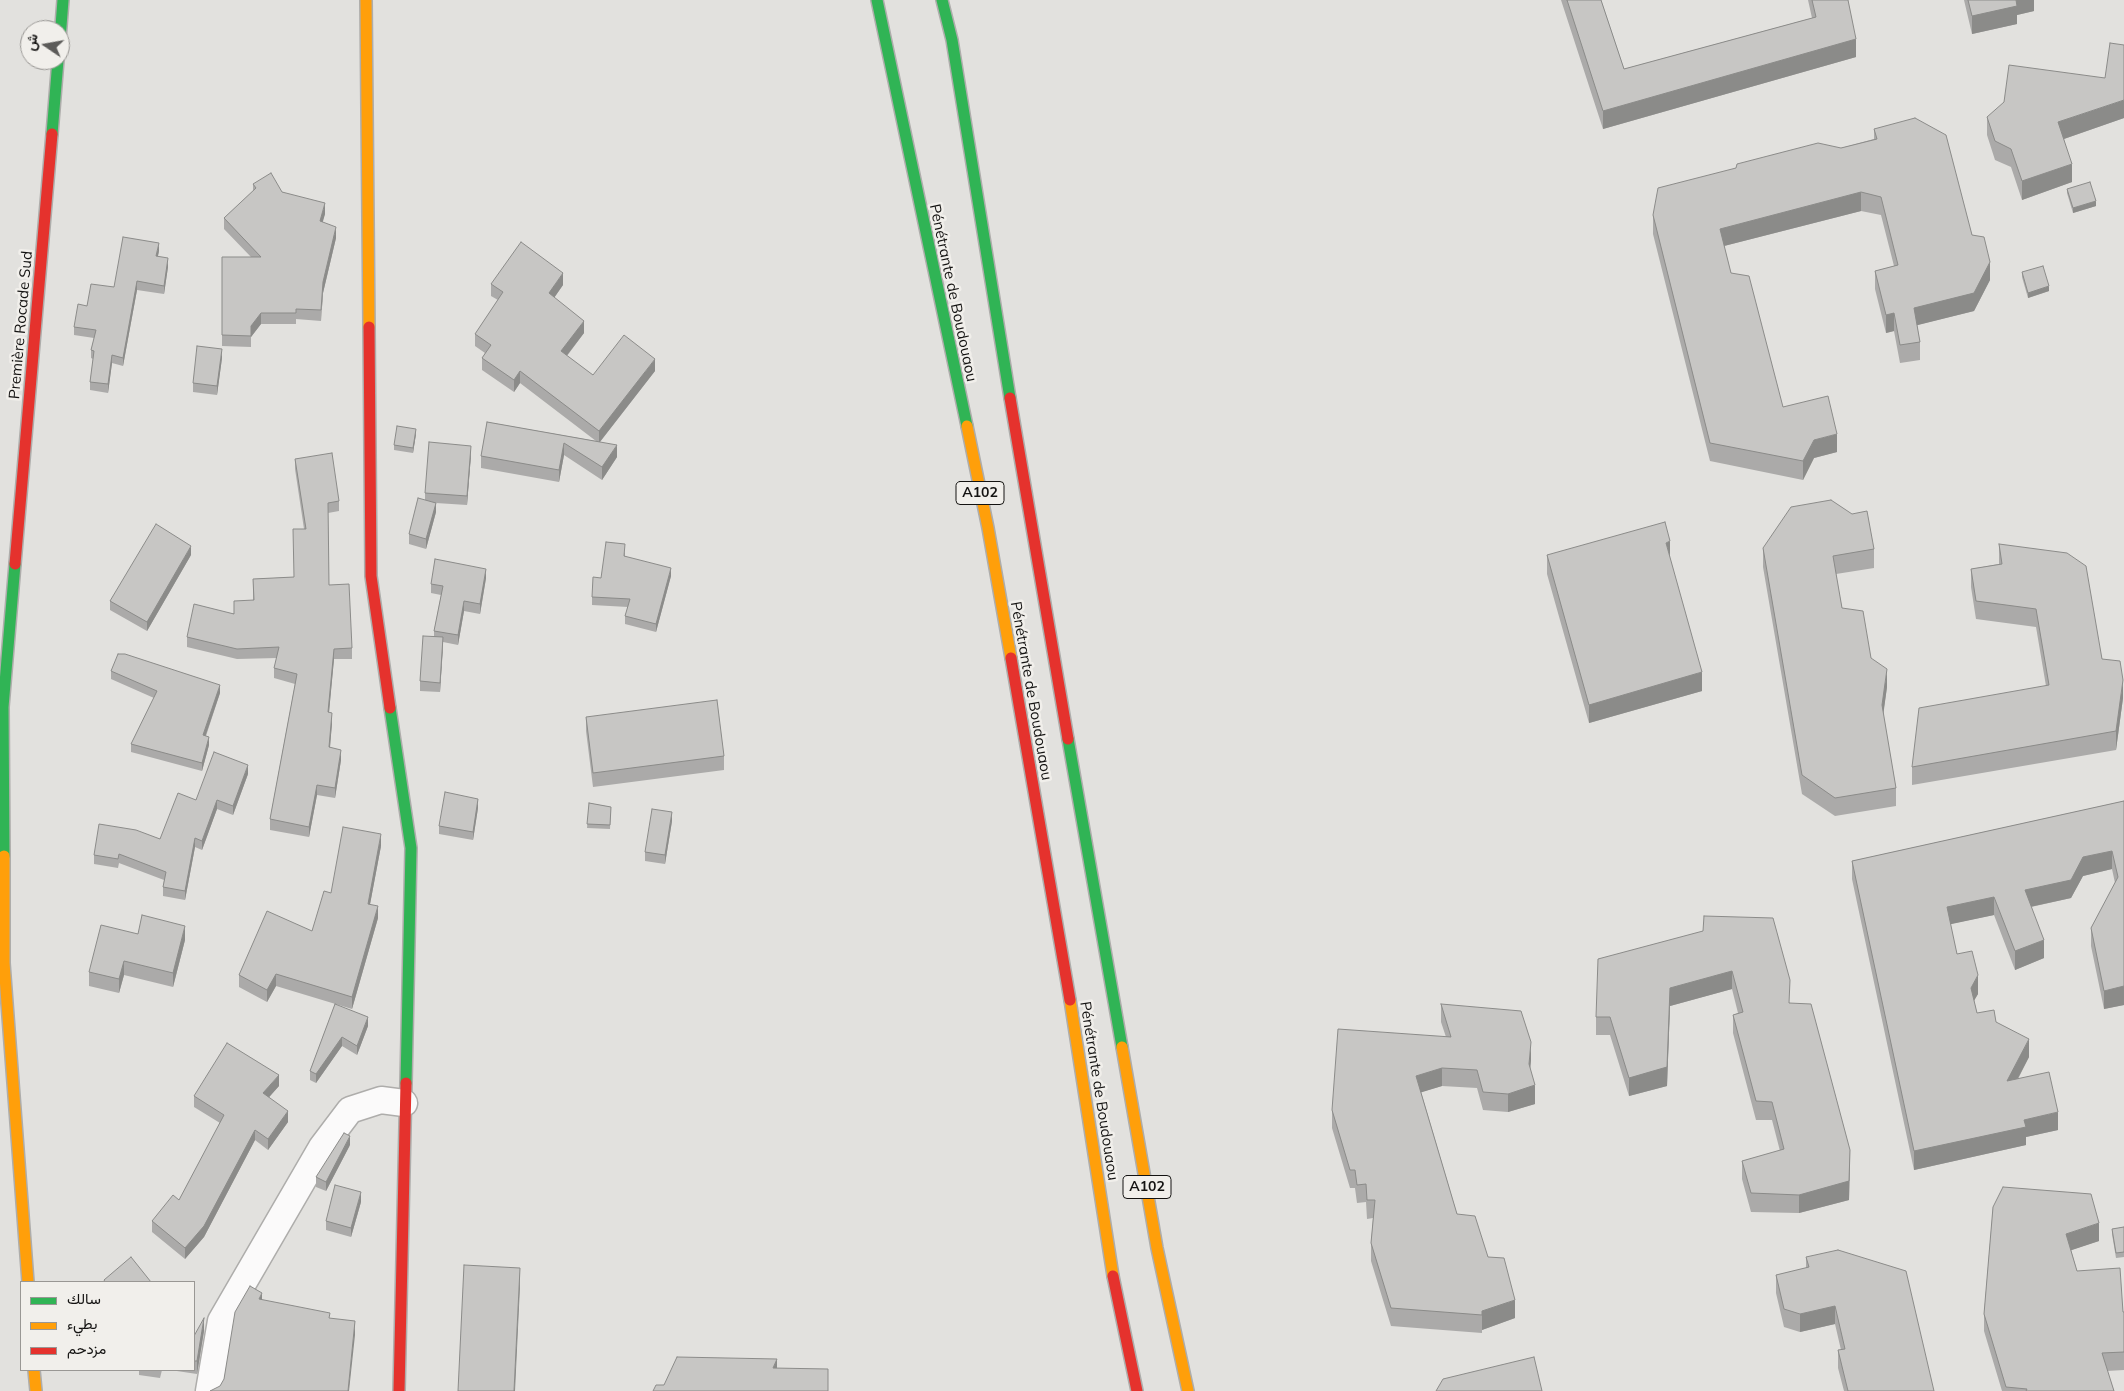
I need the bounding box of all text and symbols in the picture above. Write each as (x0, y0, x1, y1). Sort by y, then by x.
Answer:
north arrow (20, 20, 70, 70)
text: ش (21, 32, 42, 52)
street label: Pénétrante de Boudouaou (925, 203, 981, 383)
street label: Première Rocade Sud (6, 250, 36, 400)
road number: A102 (956, 482, 1004, 504)
street label: Pénétrante de Boudouaou (1006, 600, 1056, 782)
street label: Pénétrante de Boudouaou (1076, 1000, 1122, 1182)
road number: A102 (1123, 1176, 1171, 1198)
legend (20, 1281, 195, 1371)
text: سالك (67, 1289, 101, 1308)
text: بطيء (67, 1314, 97, 1333)
text: مزدحم (67, 1339, 106, 1358)

